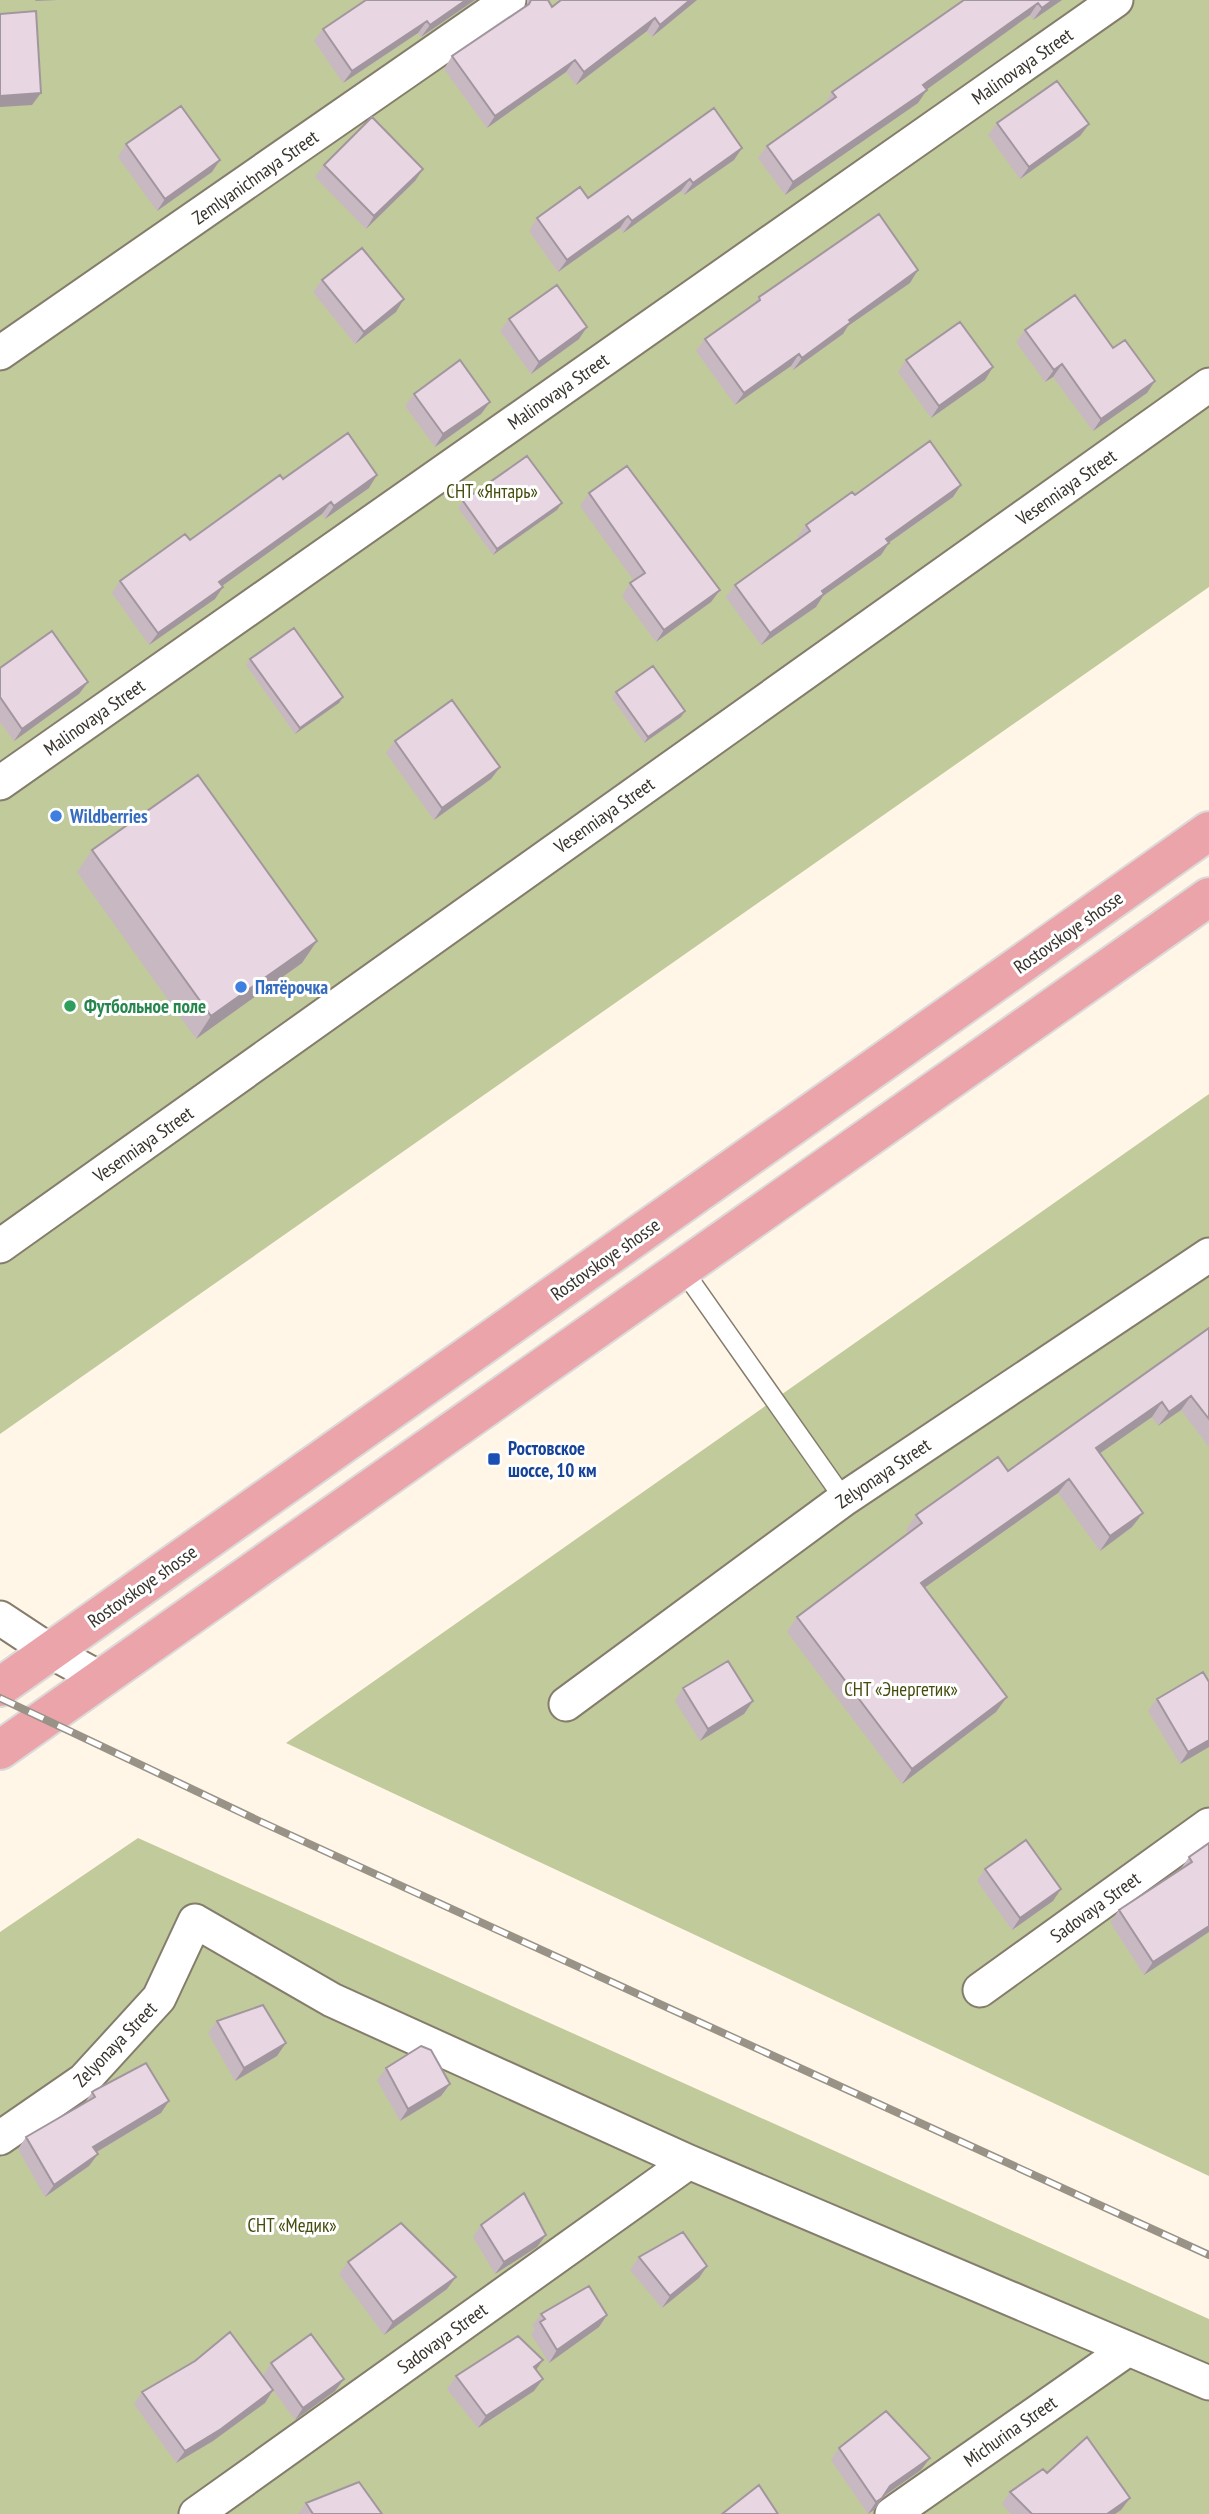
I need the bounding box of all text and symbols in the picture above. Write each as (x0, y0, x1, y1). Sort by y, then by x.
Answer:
street label: Malinovaya Street (967, 22, 1078, 110)
street label: Zemlyanichnaya Street (187, 124, 323, 229)
street label: Malinovaya Street (503, 347, 614, 435)
street label: Vesenniaya Street (1011, 443, 1121, 531)
park label: СНТ «Янтарь» (446, 479, 538, 503)
street label: Malinovaya Street (39, 673, 150, 761)
street label: Vesenniaya Street (549, 771, 659, 859)
place label: Wildberries (69, 804, 148, 828)
marker: Wildberries (48, 808, 64, 824)
street label: Rostovskoye shosse (1009, 885, 1127, 978)
place label: Пятёрочка (255, 975, 328, 999)
marker: Пятёрочка (233, 979, 249, 995)
place label: Футбольное поле (84, 994, 206, 1018)
marker: Футбольное поле (62, 998, 78, 1014)
street label: Vesenniaya Street (88, 1100, 198, 1188)
street label: Rostovskoye shosse (546, 1212, 664, 1305)
street label: Zelyonaya Street (831, 1432, 936, 1514)
place label: Ростовское шоссе, 10 км (508, 1436, 597, 1482)
marker: Ростовское шоссе, 10 км (486, 1451, 502, 1467)
street label: Rostovskoye shosse (83, 1539, 201, 1632)
park label: СНТ «Энергетик» (844, 1677, 958, 1701)
street label: Sadovaya Street (1045, 1866, 1145, 1948)
street label: Zelyonaya Street (68, 1996, 162, 2092)
park label: СНТ «Медик» (247, 2213, 337, 2237)
street label: Sadovaya Street (392, 2297, 492, 2379)
street label: Michurina Street (959, 2390, 1062, 2472)

